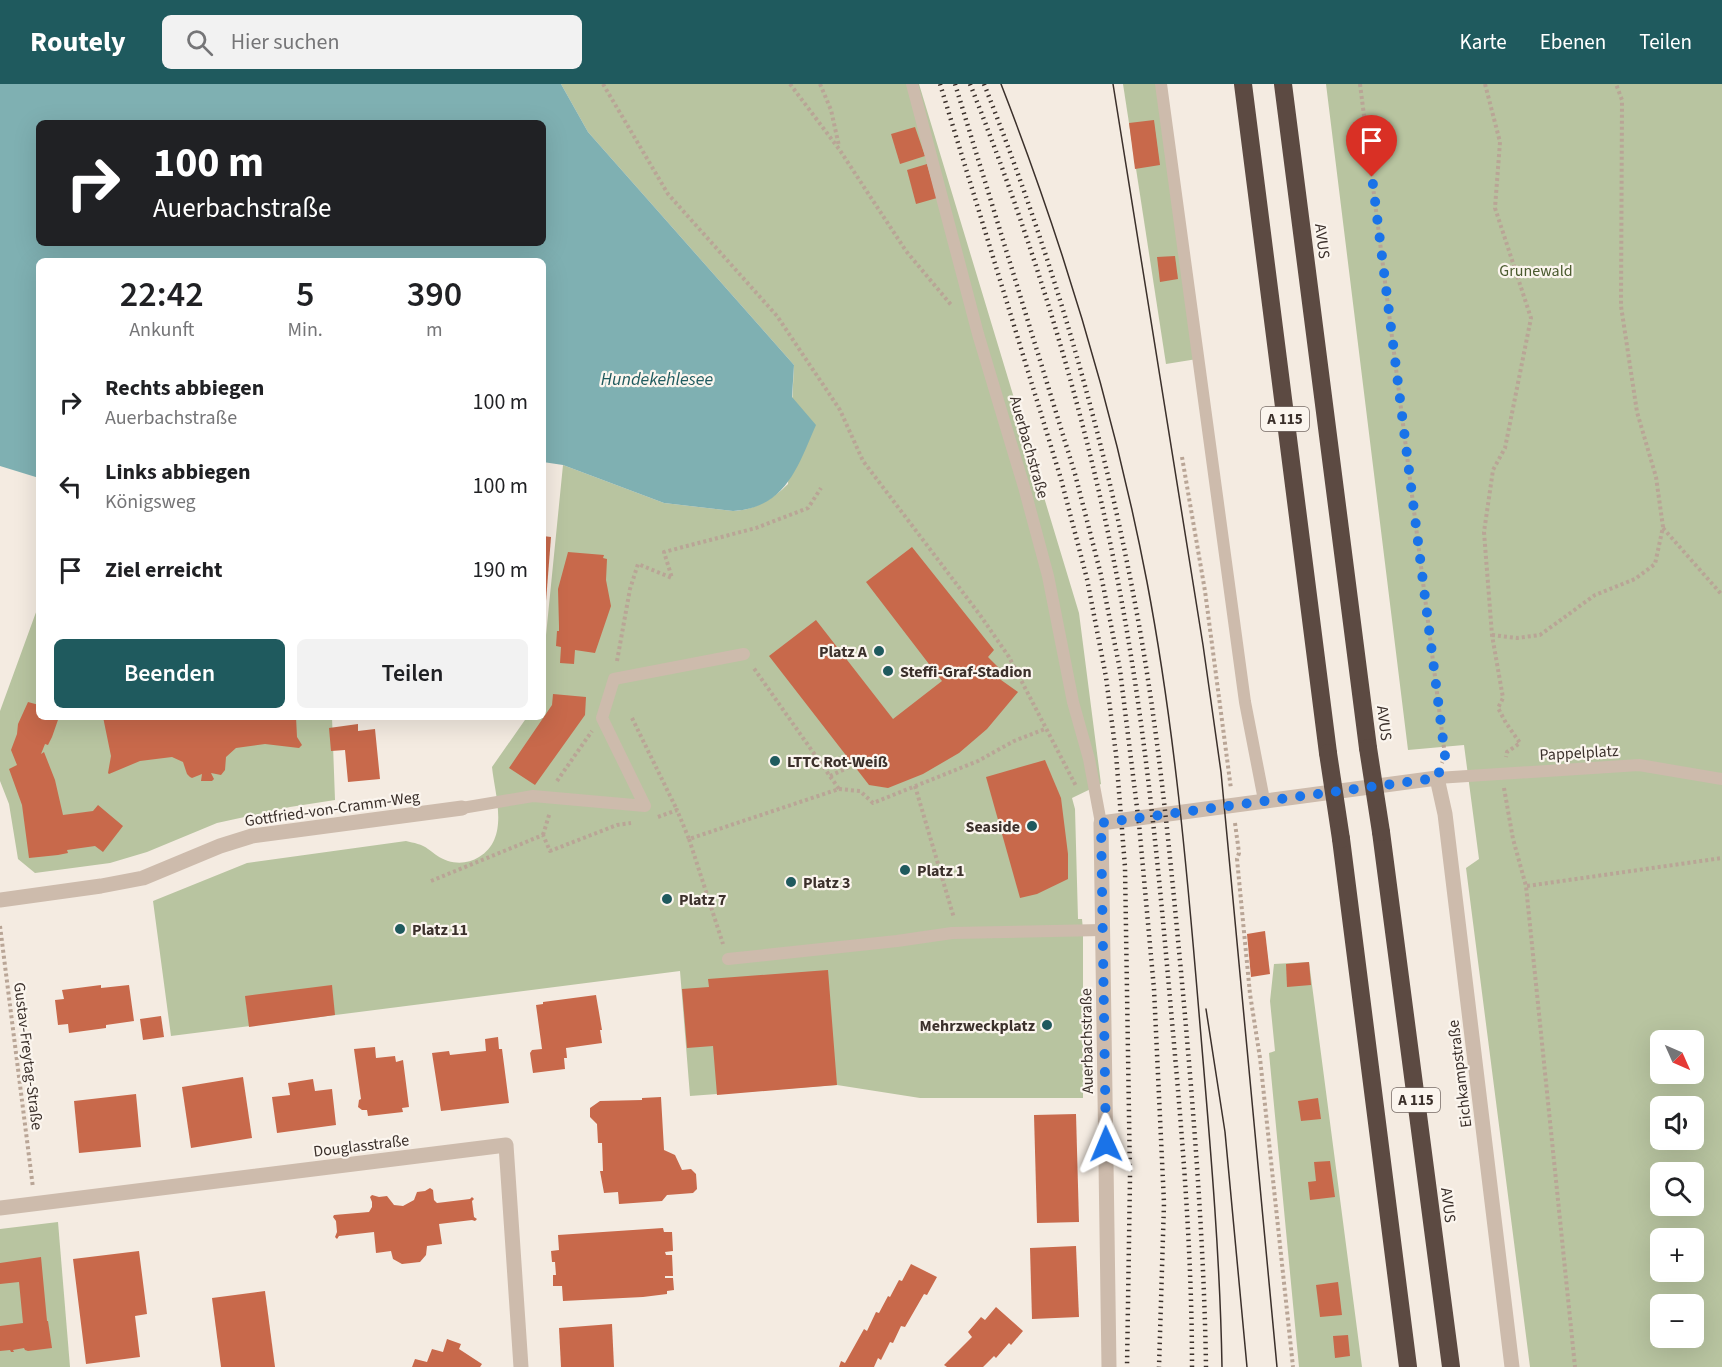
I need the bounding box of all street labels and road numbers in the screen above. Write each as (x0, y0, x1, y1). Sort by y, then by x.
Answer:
street label: AVUS (1309, 222, 1335, 260)
street label: Auerbachstraße (1004, 393, 1054, 501)
road number: A 115 (1261, 407, 1309, 431)
street label: AVUS (1371, 704, 1397, 742)
street label: Pappelplatz (1539, 740, 1619, 766)
street label: Gottfried-von-Cramm-Weg (243, 786, 421, 832)
street label: Gustav-Freytag-Straße (8, 981, 48, 1131)
street label: Auerbachstraße (1075, 988, 1099, 1094)
street label: Eichkampstraße (1442, 1019, 1478, 1129)
road number: A 115 (1392, 1088, 1440, 1112)
street label: Douglasstraße (312, 1129, 410, 1163)
street label: AVUS (1435, 1186, 1461, 1224)

